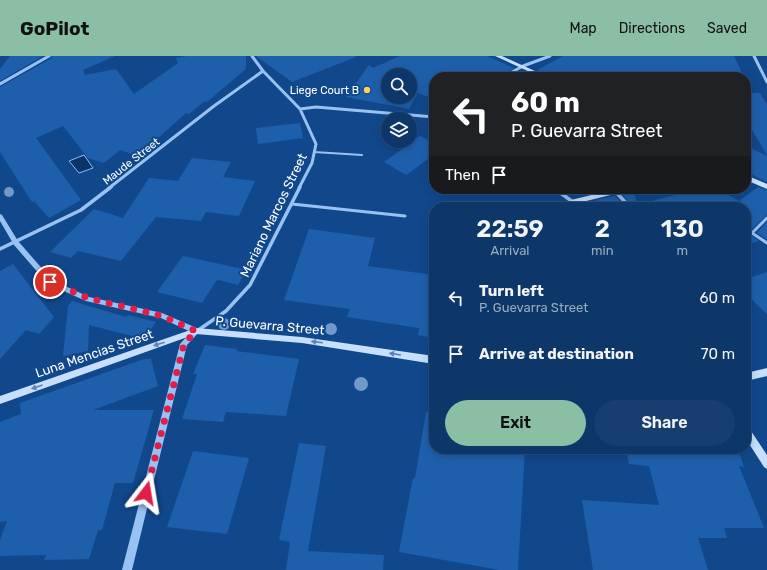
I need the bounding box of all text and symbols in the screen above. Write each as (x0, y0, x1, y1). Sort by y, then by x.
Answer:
text: GoPilot (20, 17, 89, 40)
text: Map (570, 20, 597, 37)
text: Directions (619, 20, 685, 37)
text: Saved (707, 20, 747, 37)
map controls (381, 68, 417, 148)
button: search (381, 68, 417, 104)
place label: Liege Court B (290, 84, 359, 97)
marker: Liege Court B (362, 85, 372, 95)
text: 60 m (511, 86, 580, 119)
icon: left (445, 88, 497, 140)
button: layers (381, 112, 417, 148)
text: P. Guevarra Street (511, 120, 663, 142)
street label: Maude Street (100, 135, 163, 188)
street label: Mariano Marcos Street (237, 151, 310, 279)
icon: arrive (488, 164, 510, 186)
text: Then (445, 166, 480, 184)
text: 22:59 (476, 215, 544, 243)
text: 2 (595, 215, 610, 243)
text: 130 (661, 215, 704, 243)
text: Arrival (490, 243, 529, 258)
text: min (591, 243, 614, 258)
text: m (676, 243, 688, 258)
pin (33, 265, 67, 299)
icon: arrive (39, 271, 61, 293)
text: Turn left (479, 282, 544, 300)
icon: left (445, 287, 467, 309)
text: 60 m (699, 289, 735, 307)
text: P. Guevarra Street (479, 300, 588, 315)
street label: P. Guevarra Street (215, 313, 325, 338)
street label: Luna Mencias Street (33, 326, 155, 381)
one-way arrow (311, 339, 323, 346)
one-way arrow (153, 341, 165, 347)
icon: arrive (445, 343, 467, 365)
text: Arrive at destination (479, 345, 634, 363)
text: 70 m (701, 345, 735, 363)
one-way arrow (389, 351, 402, 357)
one-way arrow (30, 384, 42, 390)
button: Exit (445, 400, 586, 446)
button: Share (594, 400, 735, 446)
position arrow (125, 472, 167, 514)

